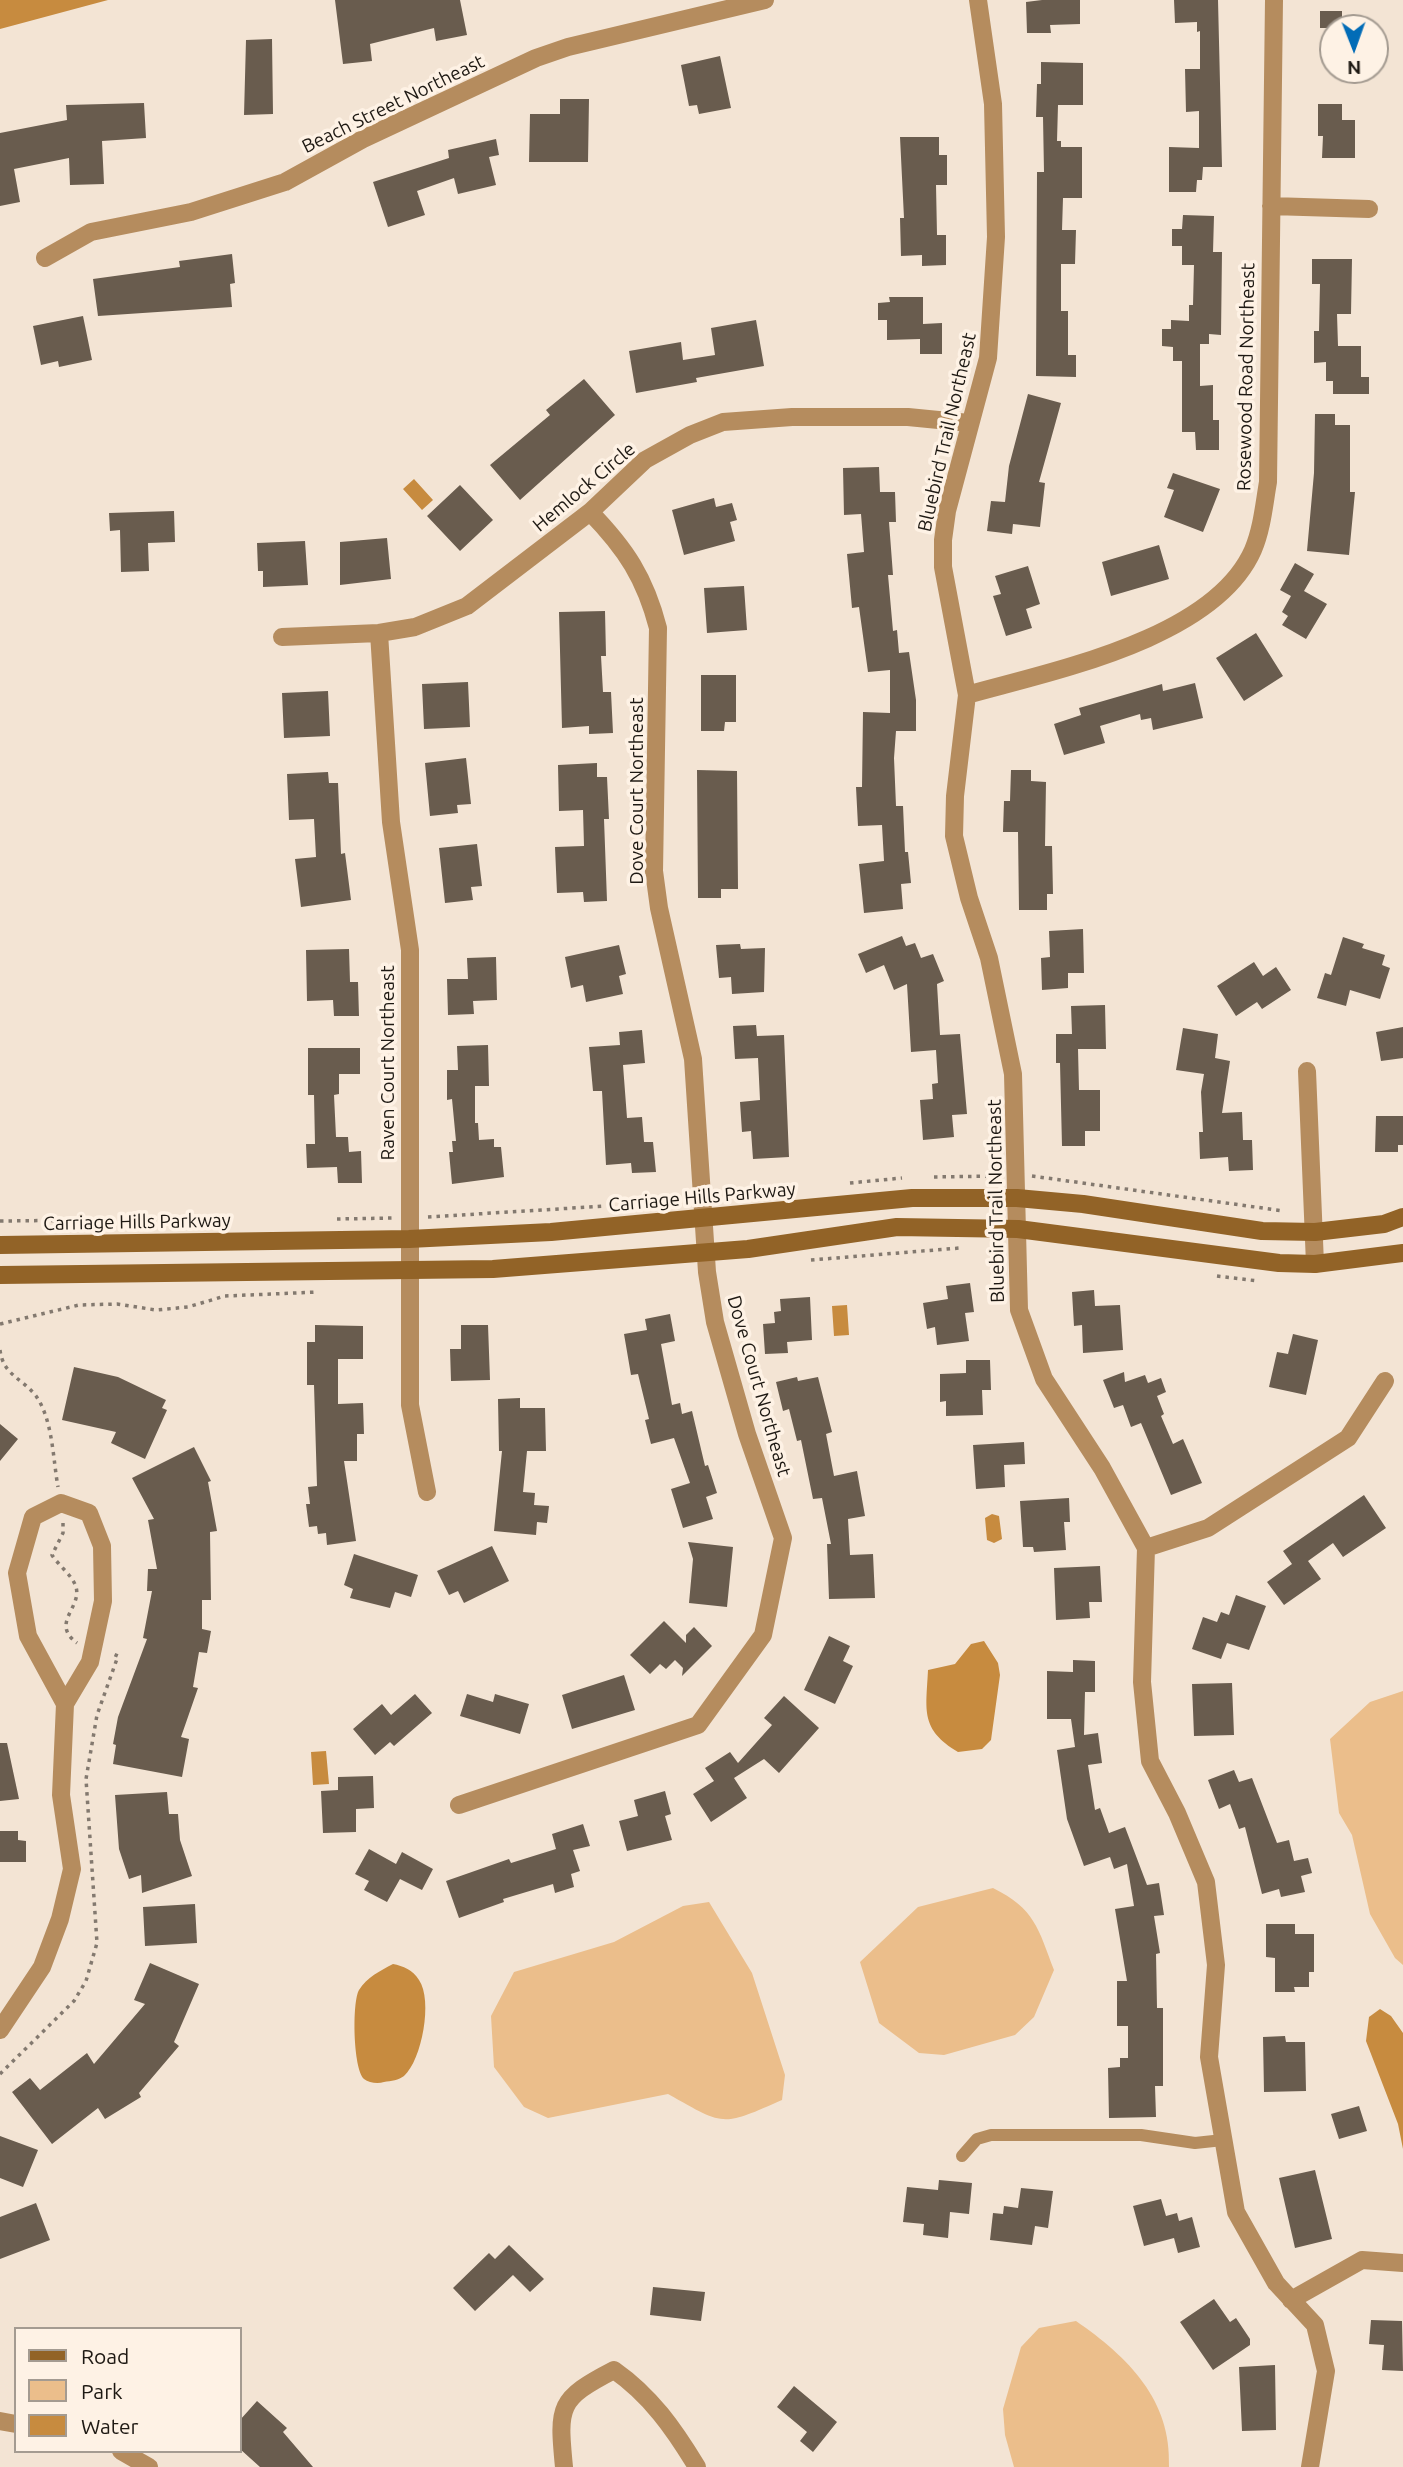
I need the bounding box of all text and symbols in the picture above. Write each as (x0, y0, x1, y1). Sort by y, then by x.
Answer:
north arrow (1319, 14, 1389, 84)
street label: Beach Street Northeast (298, 50, 488, 158)
text: N (1347, 57, 1362, 79)
street label: Rosewood Road Northeast (1233, 263, 1259, 491)
street label: Bluebird Trail Northeast (913, 330, 981, 534)
street label: Hemlock Circle (528, 438, 640, 536)
street label: Dove Court Northeast (626, 697, 648, 885)
street label: Raven Court Northeast (377, 965, 399, 1161)
street label: Bluebird Trail Northeast (983, 1099, 1009, 1303)
street label: Carriage Hills Parkway (607, 1177, 797, 1217)
street label: Carriage Hills Parkway (43, 1209, 231, 1235)
street label: Dove Court Northeast (722, 1293, 796, 1479)
legend (14, 2327, 242, 2453)
text: Road (81, 2344, 129, 2368)
text: Park (81, 2379, 123, 2403)
text: Water (81, 2414, 139, 2438)

